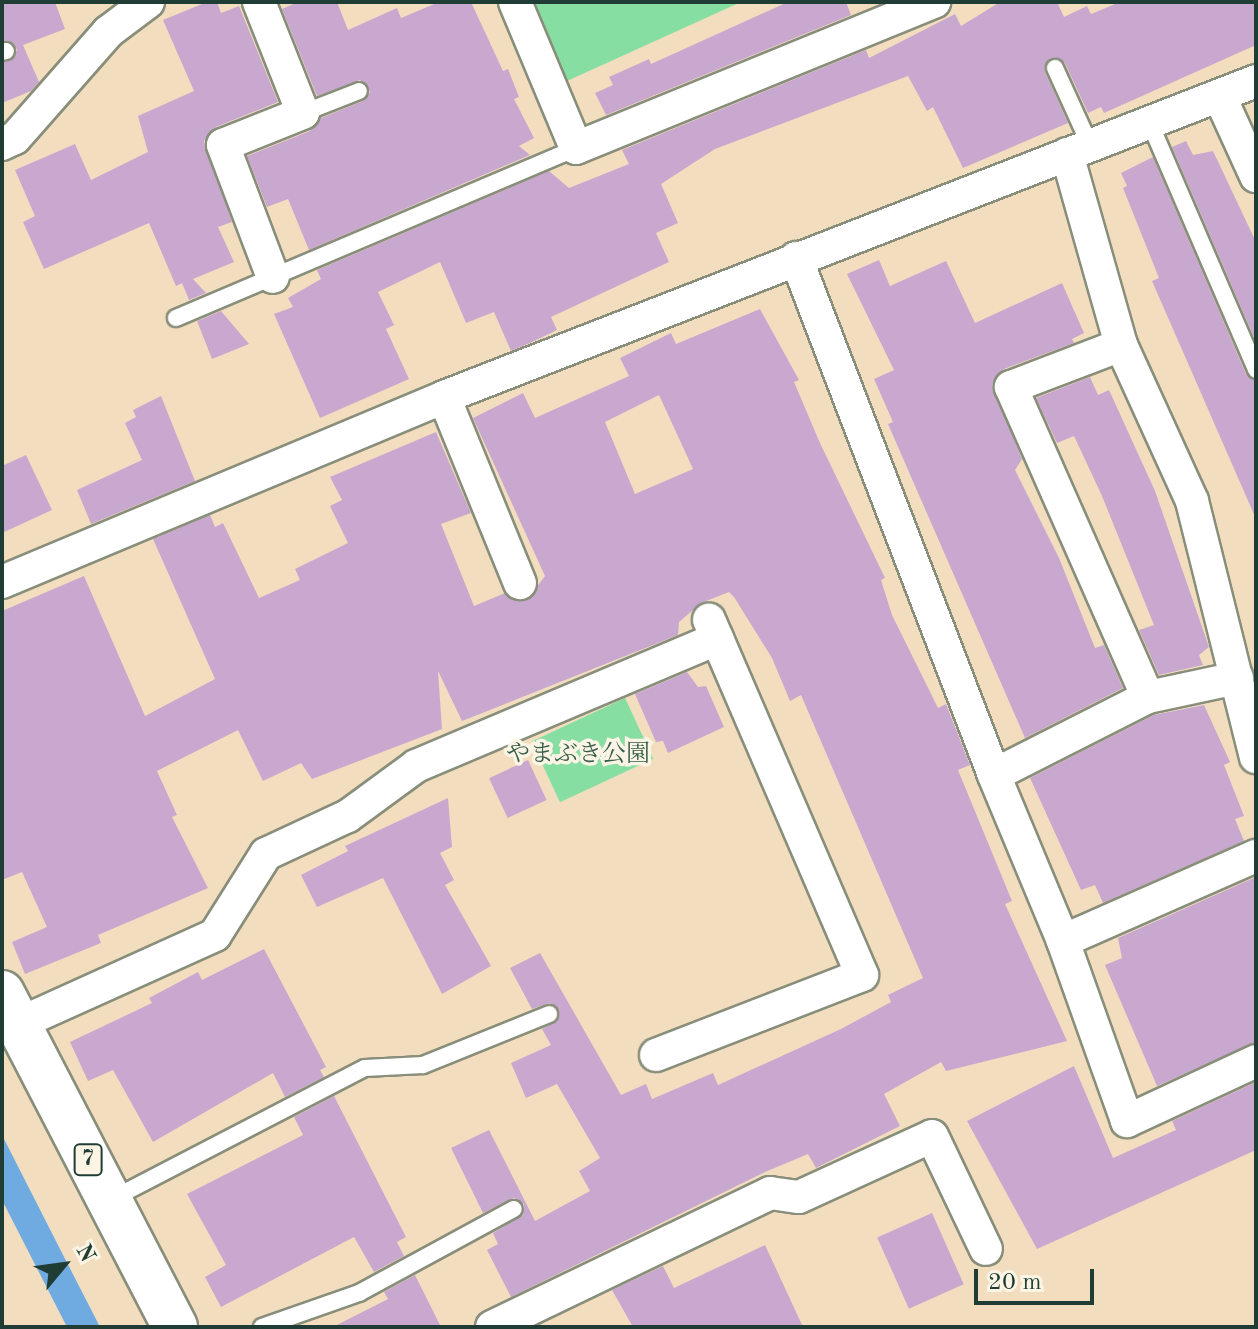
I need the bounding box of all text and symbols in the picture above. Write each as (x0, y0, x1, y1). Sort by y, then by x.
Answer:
park label: やまぶき公園 (506, 742, 650, 770)
road number: 7 (72, 1142, 104, 1178)
north arrow (24, 1225, 104, 1305)
text: N (71, 1241, 99, 1266)
scale bar (978, 1253, 1098, 1303)
text: 20 m (988, 1271, 1042, 1295)

